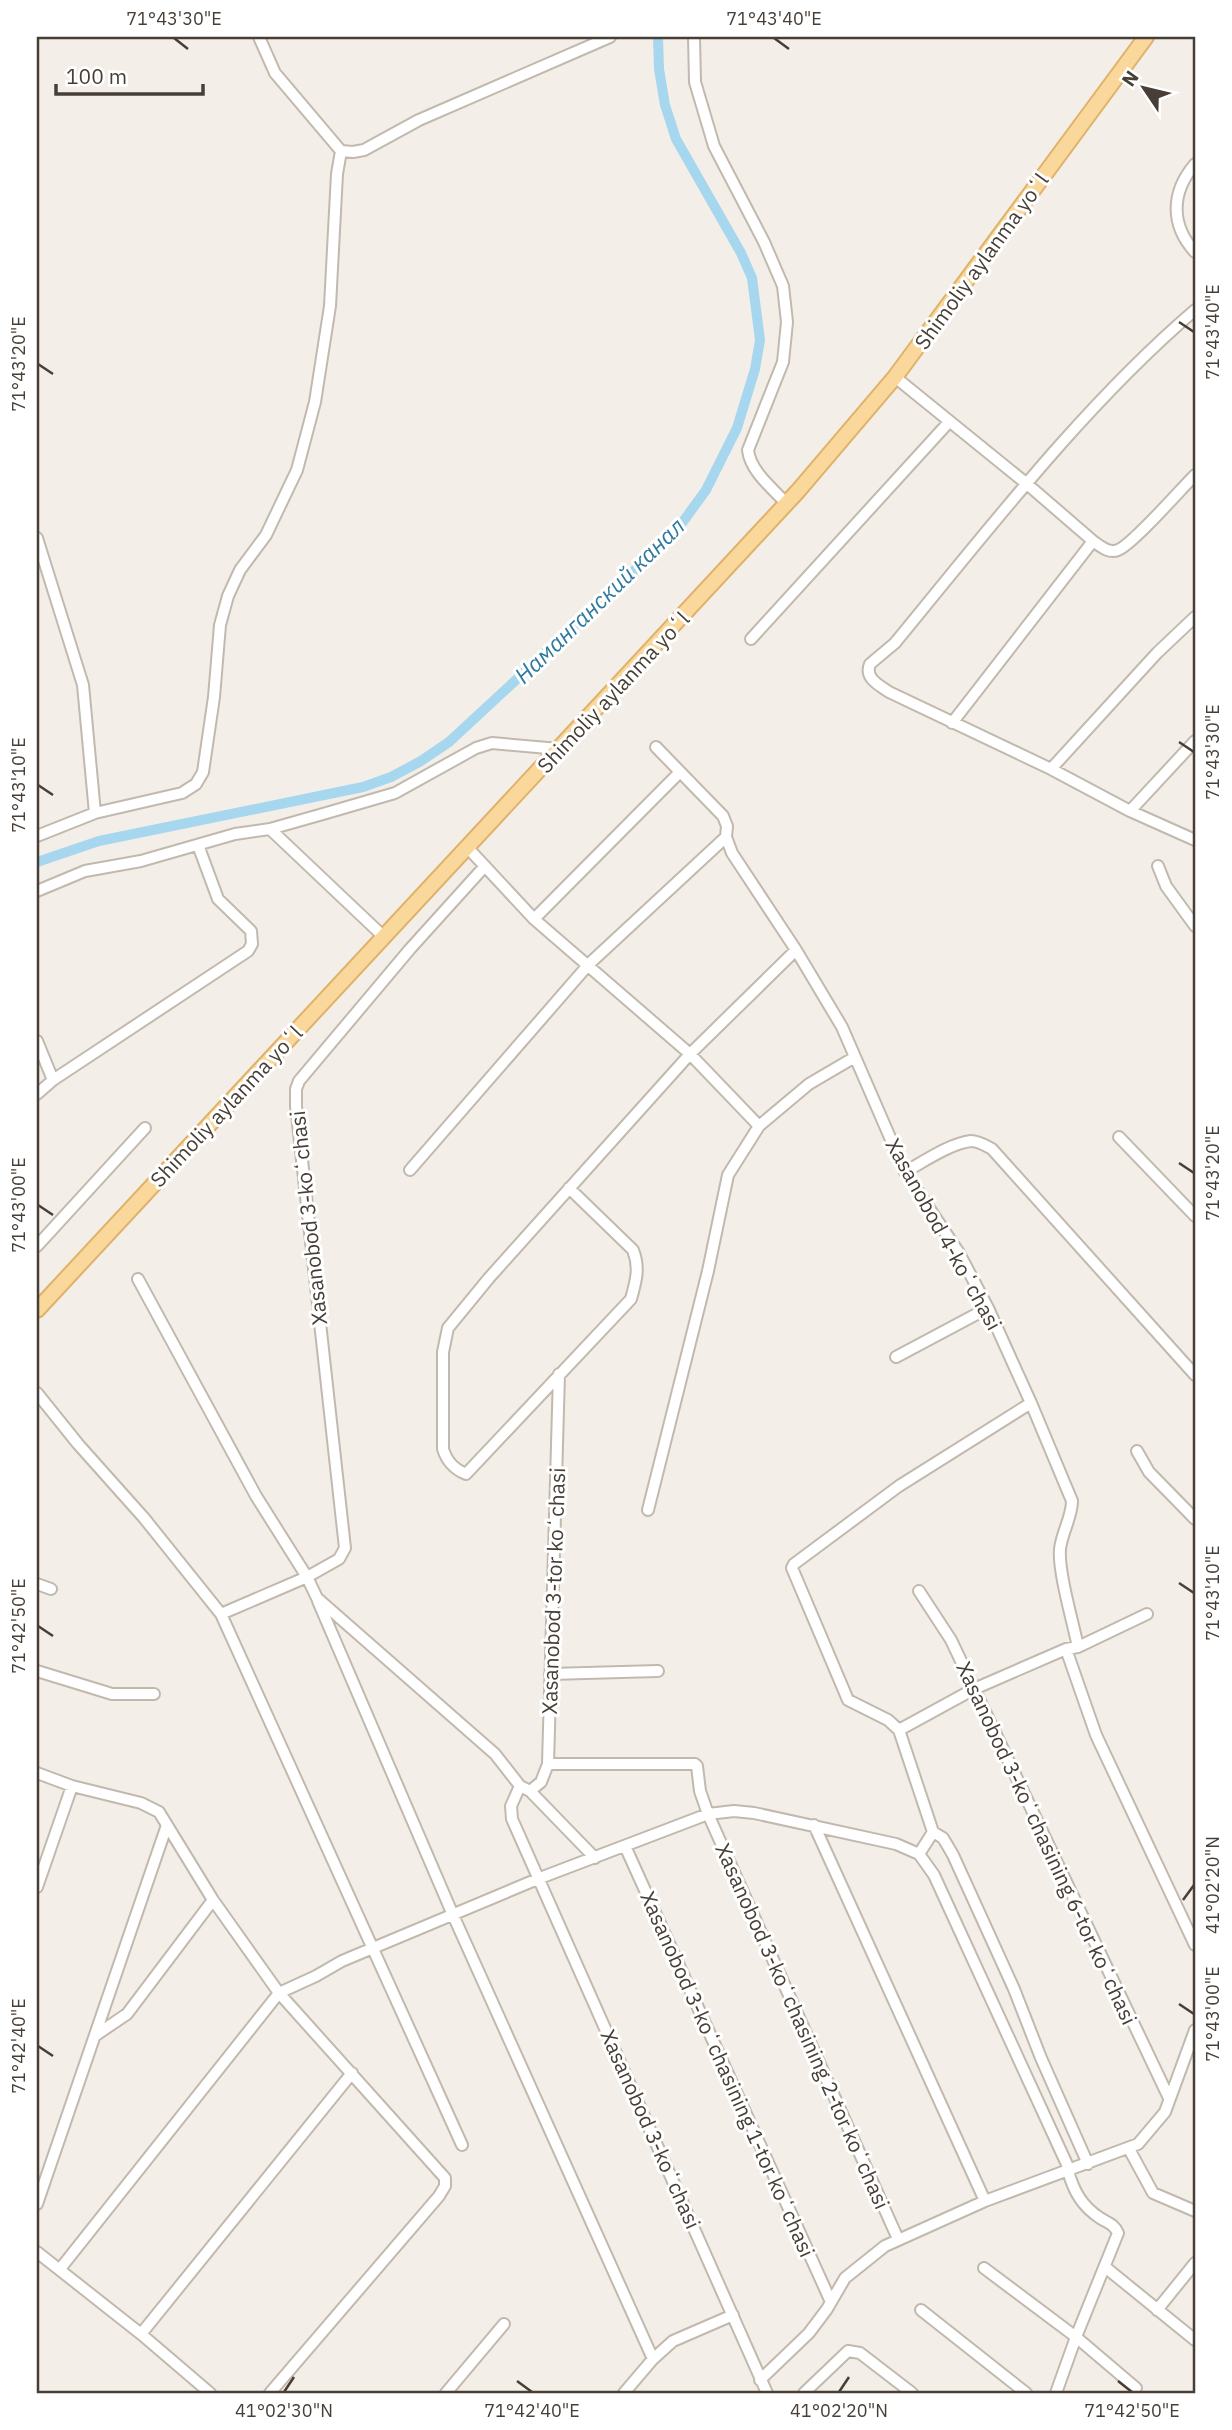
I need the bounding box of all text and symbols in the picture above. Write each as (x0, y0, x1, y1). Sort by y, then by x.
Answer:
text: 71°43'30"E (126, 7, 222, 30)
text: 71°43'40"E (726, 7, 822, 30)
scale bar (56, 52, 203, 96)
north arrow (1110, 52, 1180, 122)
text: 100 m (66, 62, 127, 90)
text: N (1116, 66, 1144, 91)
street label: Shimoliy aylanma yoʻl (908, 167, 1055, 355)
text: 71°43'40"E (1201, 284, 1224, 380)
text: 71°43'20"E (7, 316, 30, 412)
water label: Наманганский канал (507, 511, 691, 689)
street label: Shimoliy aylanma yoʻl (531, 605, 695, 779)
text: 71°43'30"E (1201, 704, 1224, 800)
text: 71°43'10"E (7, 737, 30, 833)
street label: Shimoliy aylanma yoʻl (144, 1019, 308, 1193)
street label: Xasanobod 3-koʻchasi (283, 1109, 333, 1327)
text: 71°43'20"E (1201, 1125, 1224, 1221)
street label: Xasanobod 4-koʻchasi (880, 1133, 1008, 1335)
text: 71°43'00"E (7, 1157, 30, 1253)
street label: Xasanobod 3-tor koʻchasi (535, 1467, 571, 1715)
text: 71°43'10"E (1201, 1545, 1224, 1641)
text: 71°42'50"E (7, 1578, 30, 1674)
street label: Xasanobod 3-koʻchasining 6-tor koʻchasi (950, 1657, 1144, 2029)
text: 41°02'20"N (1201, 1836, 1224, 1934)
street label: Xasanobod 3-koʻchasining 2-tor koʻchasi (709, 1839, 897, 2213)
street label: Xasanobod 3-koʻchasining 1-tor koʻchasi (636, 1887, 820, 2261)
text: 71°43'00"E (1201, 1966, 1224, 2062)
text: 71°42'40"E (7, 1998, 30, 2094)
street label: Xasanobod 3-koʻchasi (596, 2026, 706, 2232)
text: 41°02'30"N (235, 2399, 333, 2422)
text: 71°42'40"E (484, 2399, 580, 2422)
text: 41°02'20"N (790, 2399, 888, 2422)
text: 71°42'50"E (1084, 2399, 1180, 2422)

